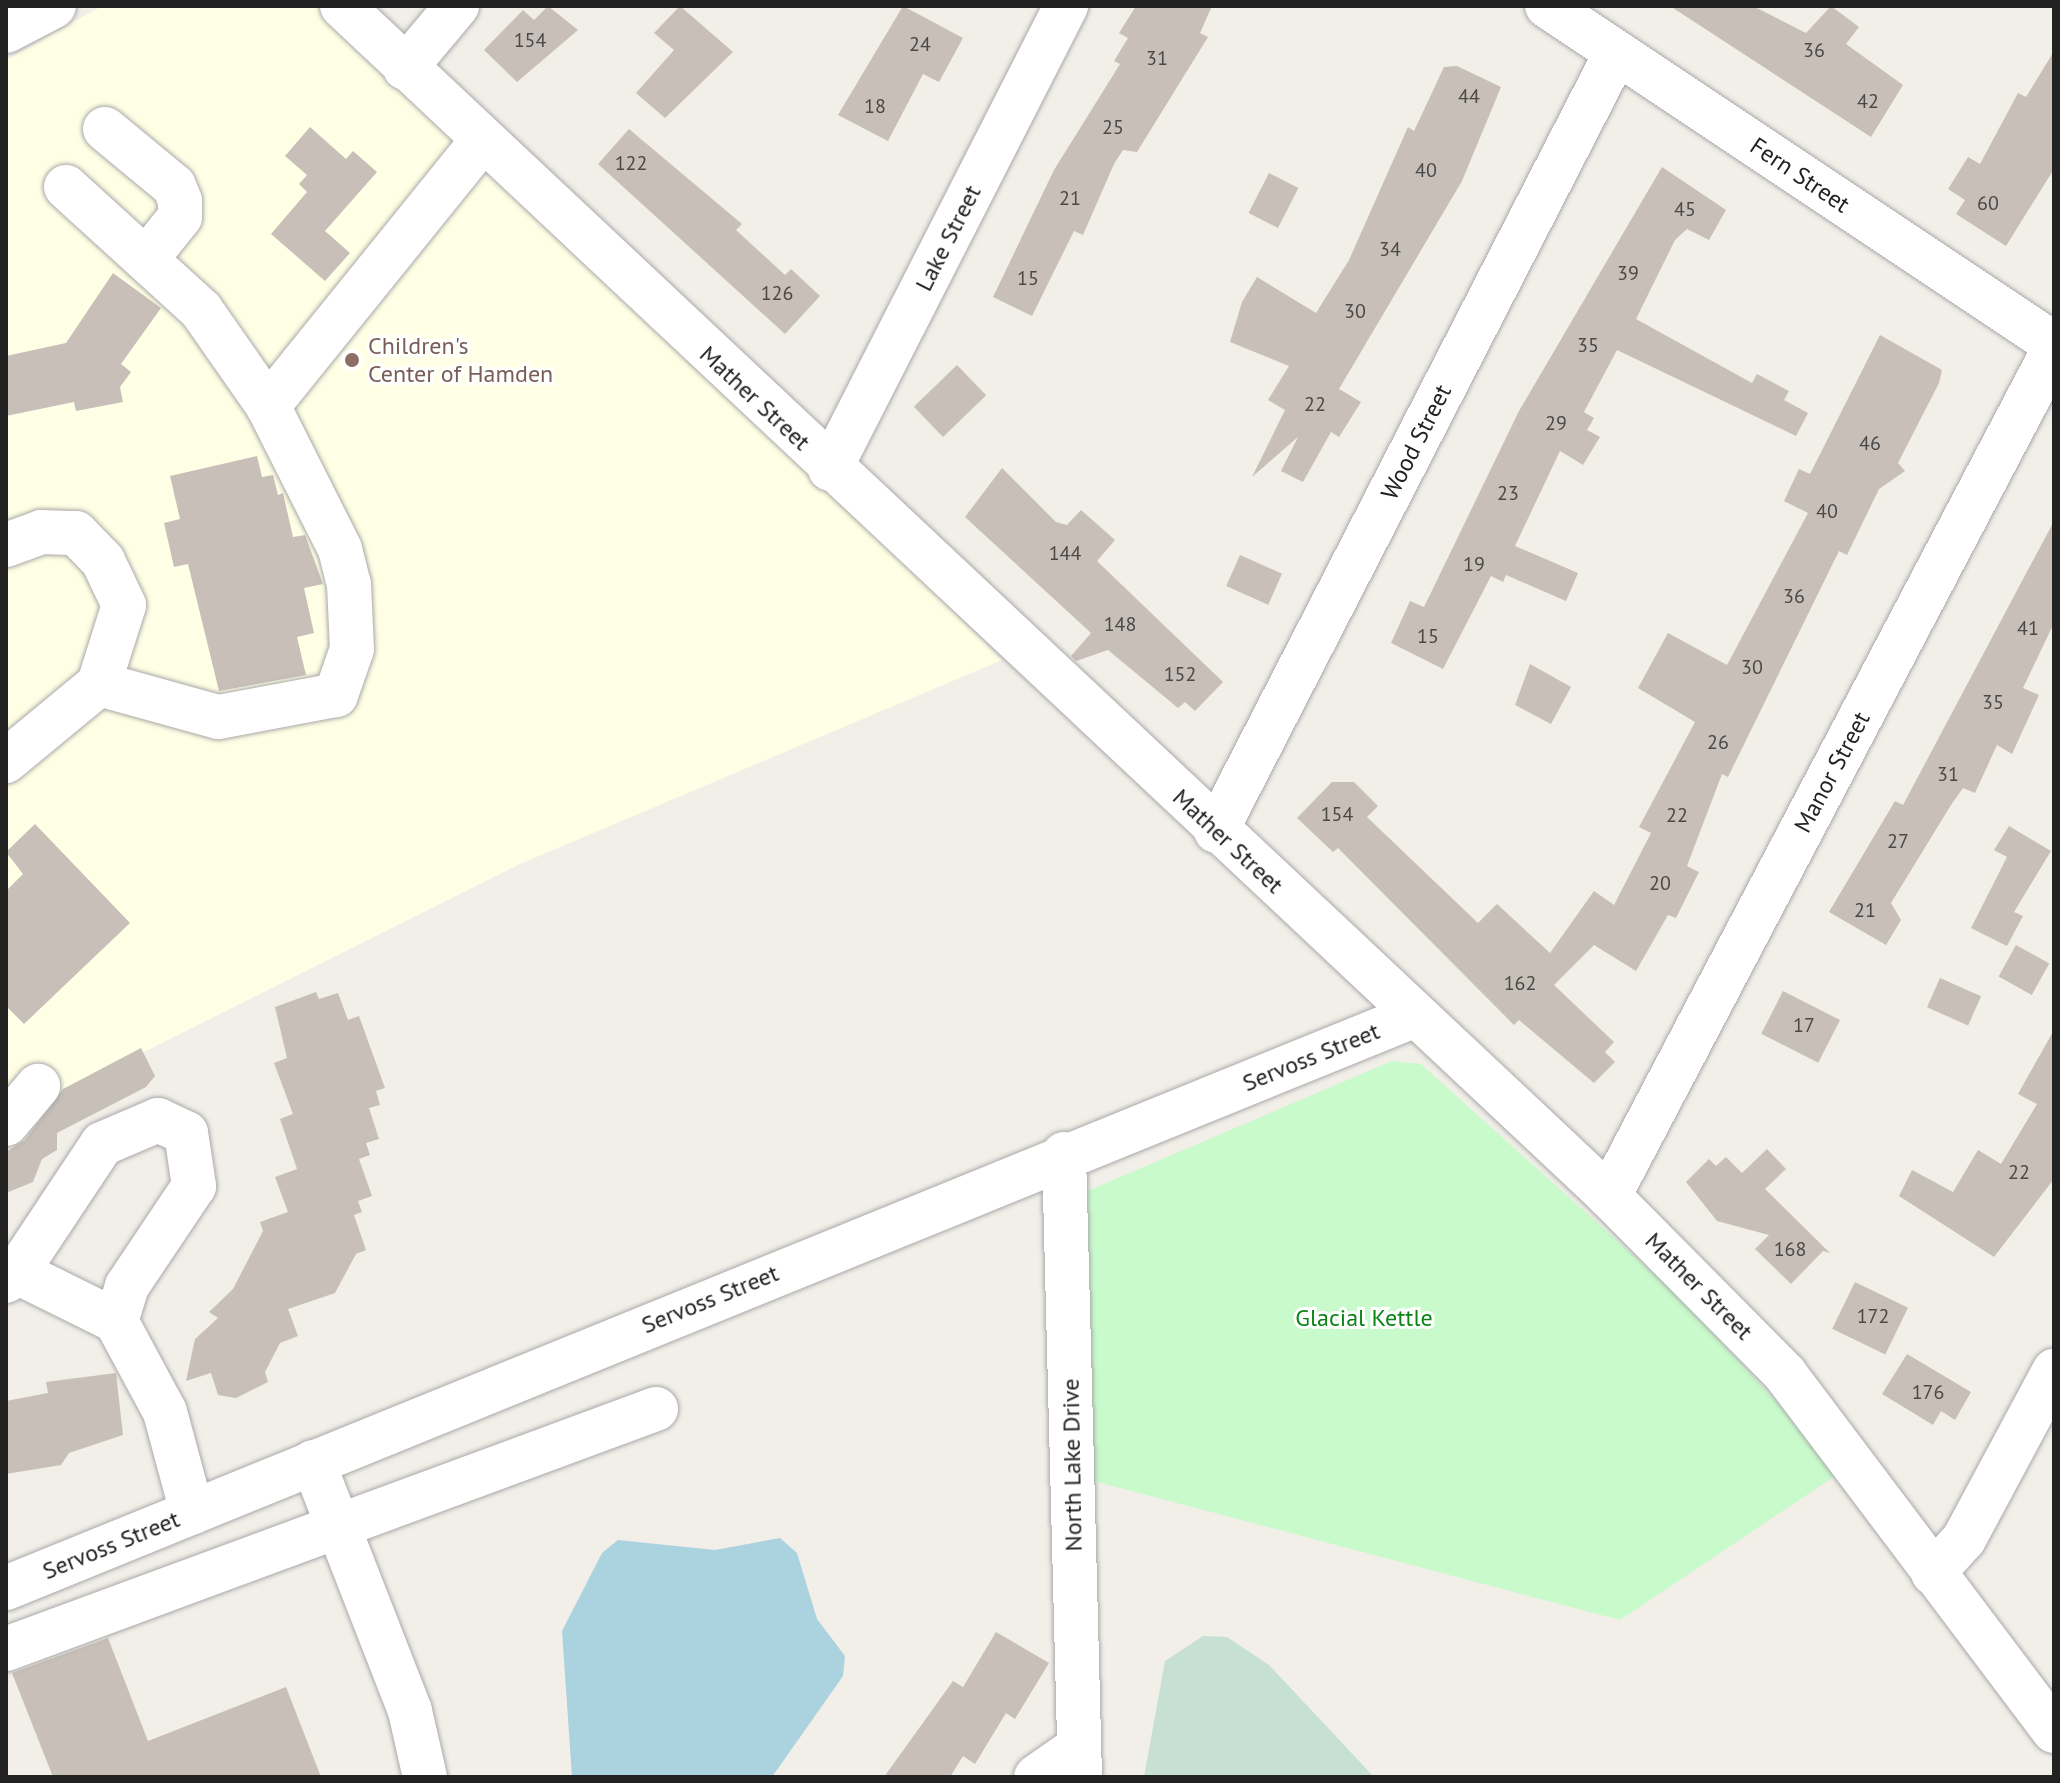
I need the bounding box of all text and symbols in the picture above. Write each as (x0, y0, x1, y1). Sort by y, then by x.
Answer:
house number: 154 (514, 28, 546, 52)
house number: 24 (909, 32, 931, 56)
house number: 36 (1803, 38, 1825, 62)
house number: 31 (1146, 46, 1168, 70)
house number: 44 (1458, 84, 1480, 108)
house number: 42 (1857, 89, 1879, 113)
house number: 18 (864, 94, 886, 118)
house number: 25 (1102, 115, 1124, 139)
street label: Fern Street (1745, 131, 1855, 219)
house number: 122 (615, 151, 647, 175)
house number: 40 (1415, 158, 1437, 182)
street label: Lake Street (909, 180, 987, 296)
house number: 21 (1059, 186, 1081, 210)
house number: 60 (1977, 191, 1999, 215)
house number: 45 (1674, 197, 1696, 221)
house number: 34 (1379, 237, 1401, 261)
house number: 39 (1617, 261, 1639, 285)
house number: 15 (1017, 266, 1039, 290)
house number: 126 (761, 281, 793, 305)
house number: 30 (1344, 299, 1366, 323)
place label: Children's Center of Hamden (368, 332, 553, 388)
house number: 35 (1577, 333, 1599, 357)
street label: Mather Street (694, 340, 816, 456)
marker: Children's Center of Hamden (343, 351, 361, 369)
street label: Wood Street (1375, 380, 1457, 504)
house number: 22 (1304, 392, 1326, 416)
house number: 29 (1545, 411, 1567, 435)
house number: 46 (1859, 431, 1881, 455)
house number: 23 (1497, 481, 1519, 505)
house number: 40 (1816, 499, 1838, 523)
house number: 144 (1049, 541, 1081, 565)
house number: 19 (1463, 552, 1485, 576)
house number: 36 (1783, 584, 1805, 608)
house number: 148 (1104, 612, 1136, 636)
house number: 41 (2017, 616, 2039, 640)
house number: 15 (1417, 624, 1439, 648)
house number: 30 (1741, 655, 1763, 679)
house number: 152 (1164, 662, 1196, 686)
house number: 35 (1982, 690, 2004, 714)
street label: Manor Street (1788, 707, 1876, 837)
house number: 26 (1707, 730, 1729, 754)
house number: 31 (1937, 762, 1959, 786)
street label: Mather Street (1167, 783, 1289, 899)
house number: 154 (1321, 802, 1353, 826)
house number: 22 (1666, 803, 1688, 827)
house number: 27 (1887, 829, 1909, 853)
house number: 20 (1649, 871, 1671, 895)
house number: 21 (1854, 898, 1876, 922)
house number: 162 (1504, 971, 1536, 995)
house number: 17 (1793, 1013, 1815, 1037)
street label: Servoss Street (1238, 1016, 1384, 1098)
house number: 22 (2008, 1160, 2030, 1184)
street label: Mather Street (1639, 1226, 1759, 1346)
house number: 168 (1774, 1237, 1806, 1261)
street label: Servoss Street (637, 1258, 783, 1340)
park label: Glacial Kettle (1295, 1304, 1433, 1332)
house number: 172 (1857, 1304, 1889, 1328)
street label: North Lake Drive (1056, 1378, 1088, 1552)
house number: 176 (1912, 1380, 1944, 1404)
street label: Servoss Street (38, 1504, 184, 1586)

